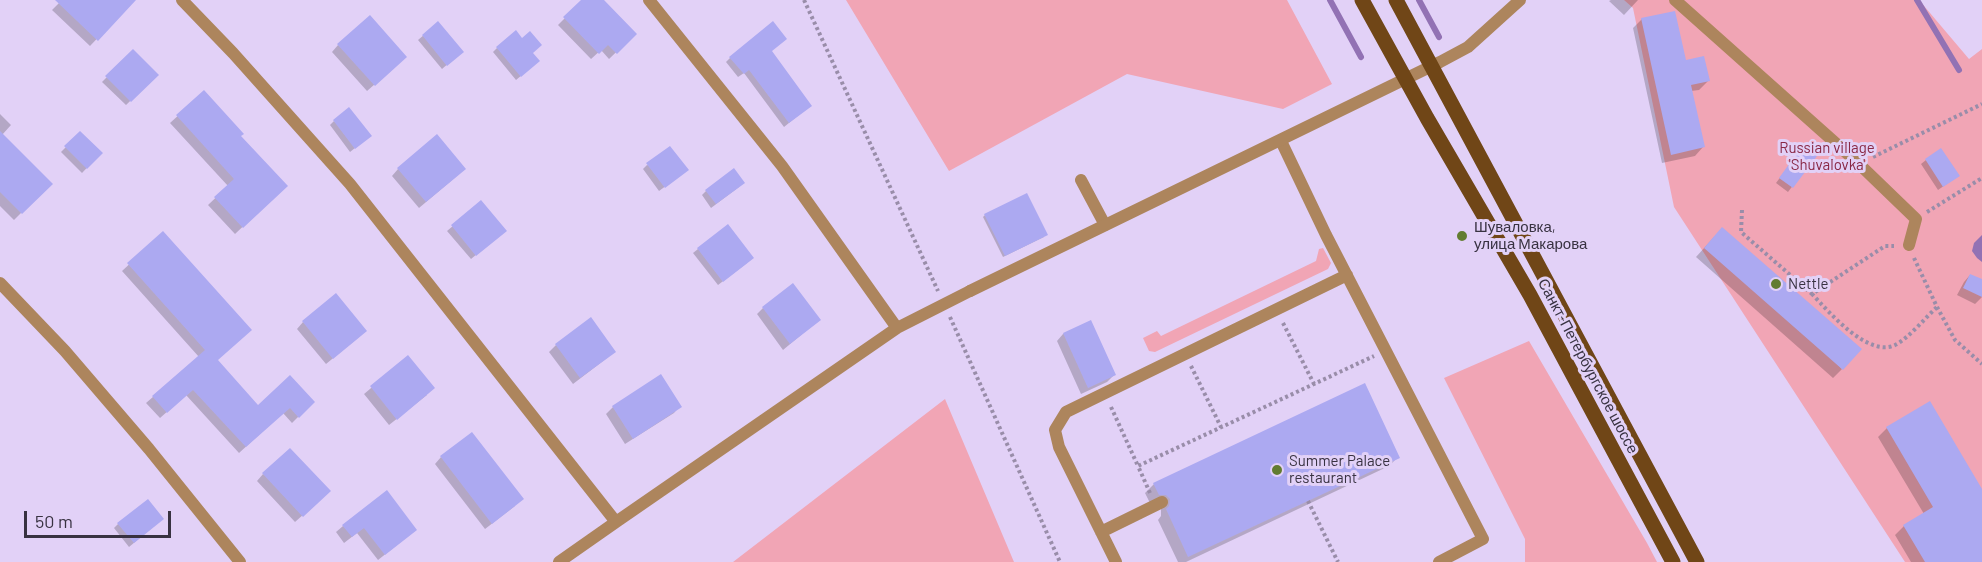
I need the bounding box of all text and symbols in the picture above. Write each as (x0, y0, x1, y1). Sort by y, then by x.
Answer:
park label: Russian village 'Shuvalovka' (1779, 139, 1875, 174)
place label: Шуваловка, улица Макарова (1474, 218, 1587, 253)
marker: Шуваловка, улица Макарова (1455, 229, 1469, 243)
street label: Санкт-Петербургское шоссе (1534, 275, 1642, 457)
place label: Nettle (1788, 275, 1828, 293)
marker: Nettle (1769, 277, 1783, 291)
place label: Summer Palace restaurant (1289, 452, 1390, 487)
marker: Summer Palace restaurant (1270, 463, 1284, 477)
scale bar (27, 499, 174, 537)
text: 50 m (35, 510, 73, 532)

